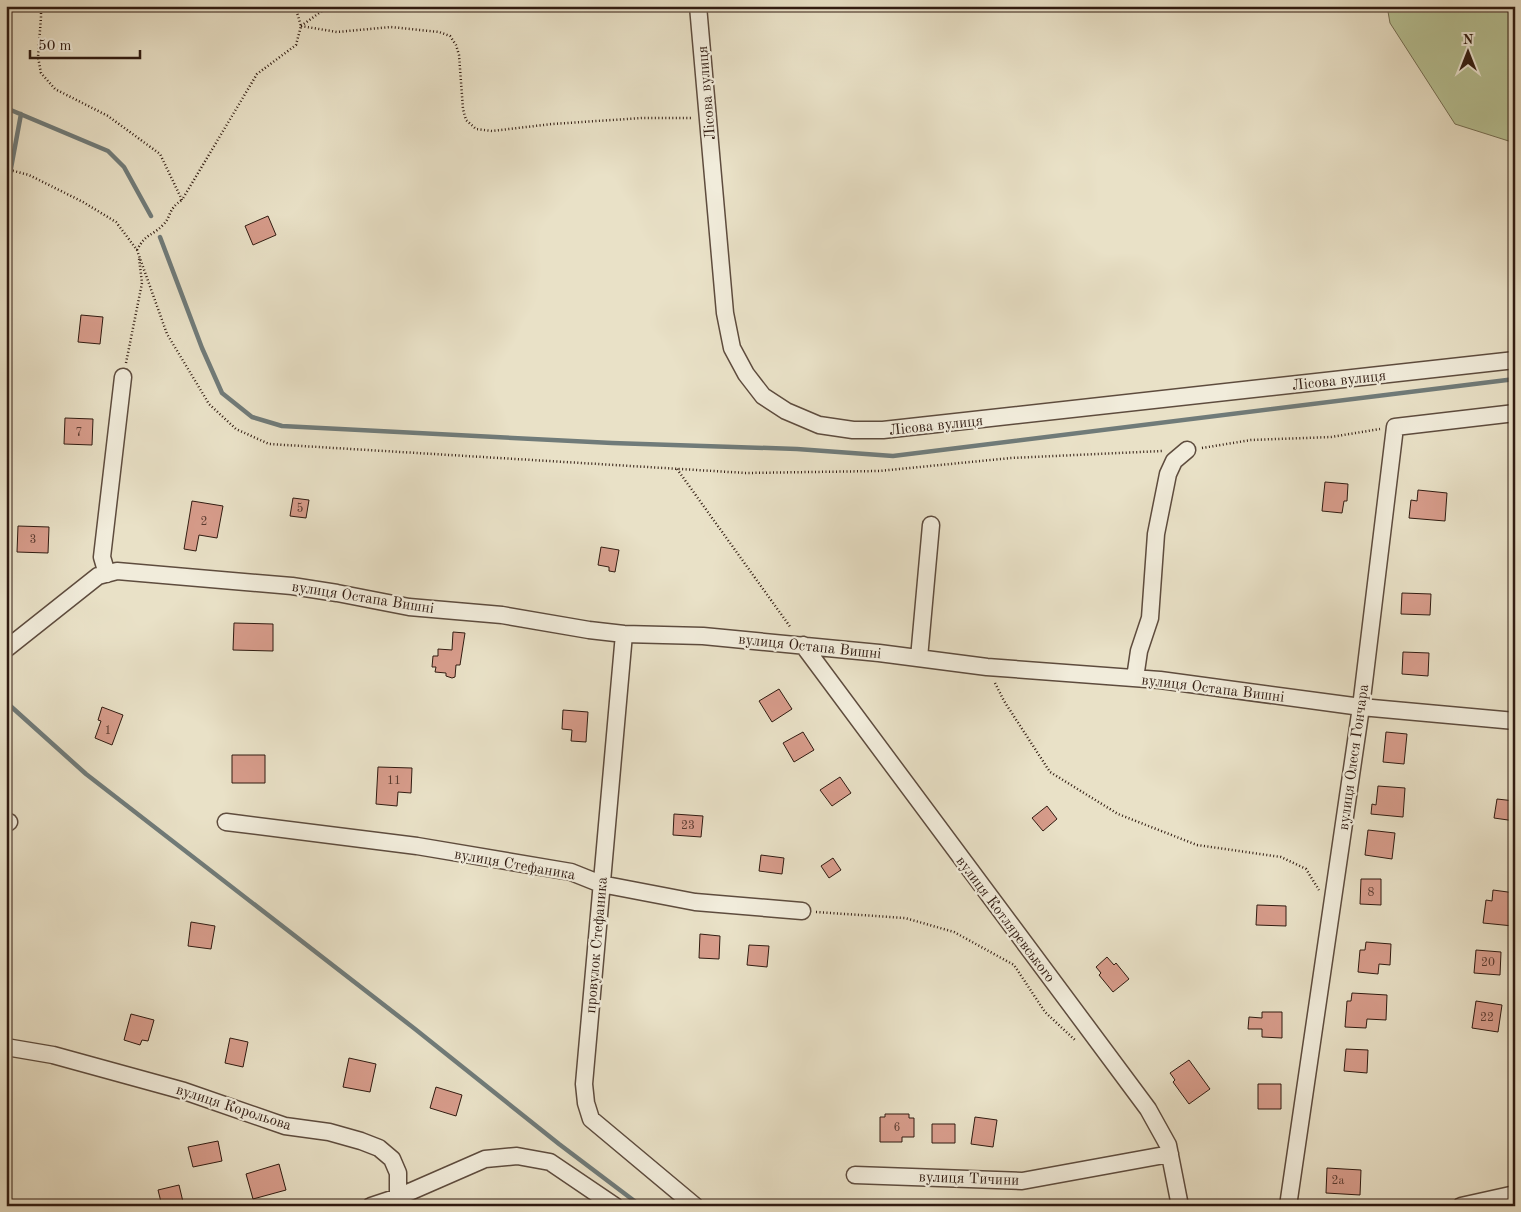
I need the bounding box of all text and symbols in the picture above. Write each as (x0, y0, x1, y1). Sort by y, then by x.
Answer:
scale bar (30, 28, 140, 60)
north arrow (1444, 28, 1494, 78)
text: N (1463, 33, 1474, 47)
text: 50 m (38, 39, 72, 54)
street label: Лісова вулиця (696, 45, 719, 141)
street label: Лісова вулиця (1291, 369, 1387, 394)
street label: Лісова вулиця (888, 414, 984, 439)
house number: 7 (76, 427, 82, 439)
house number: 5 (297, 502, 304, 515)
house number: 2 (201, 516, 207, 528)
house number: 3 (30, 534, 36, 546)
street label: вулиця Остапа Вишні (291, 580, 435, 617)
street label: вулиця Остапа Вишні (738, 633, 882, 662)
street label: вулиця Остапа Вишні (1141, 673, 1285, 706)
street label: вулиця Олеся Гончара (1337, 683, 1372, 831)
house number: 1 (105, 725, 111, 737)
house number: 11 (387, 775, 401, 787)
house number: 23 (681, 820, 695, 832)
street label: вулиця Стефаника (453, 847, 577, 884)
street label: вулиця Котляревського (953, 854, 1057, 986)
street label: провулок Стефаника (584, 876, 611, 1014)
house number: 8 (1368, 887, 1375, 899)
house number: 20 (1481, 957, 1495, 969)
house number: 22 (1480, 1012, 1494, 1024)
street label: вулиця Корольова (174, 1083, 294, 1134)
house number: 6 (894, 1122, 901, 1134)
street label: вулиця Тичини (918, 1170, 1020, 1189)
house number: 2а (1332, 1175, 1345, 1187)

